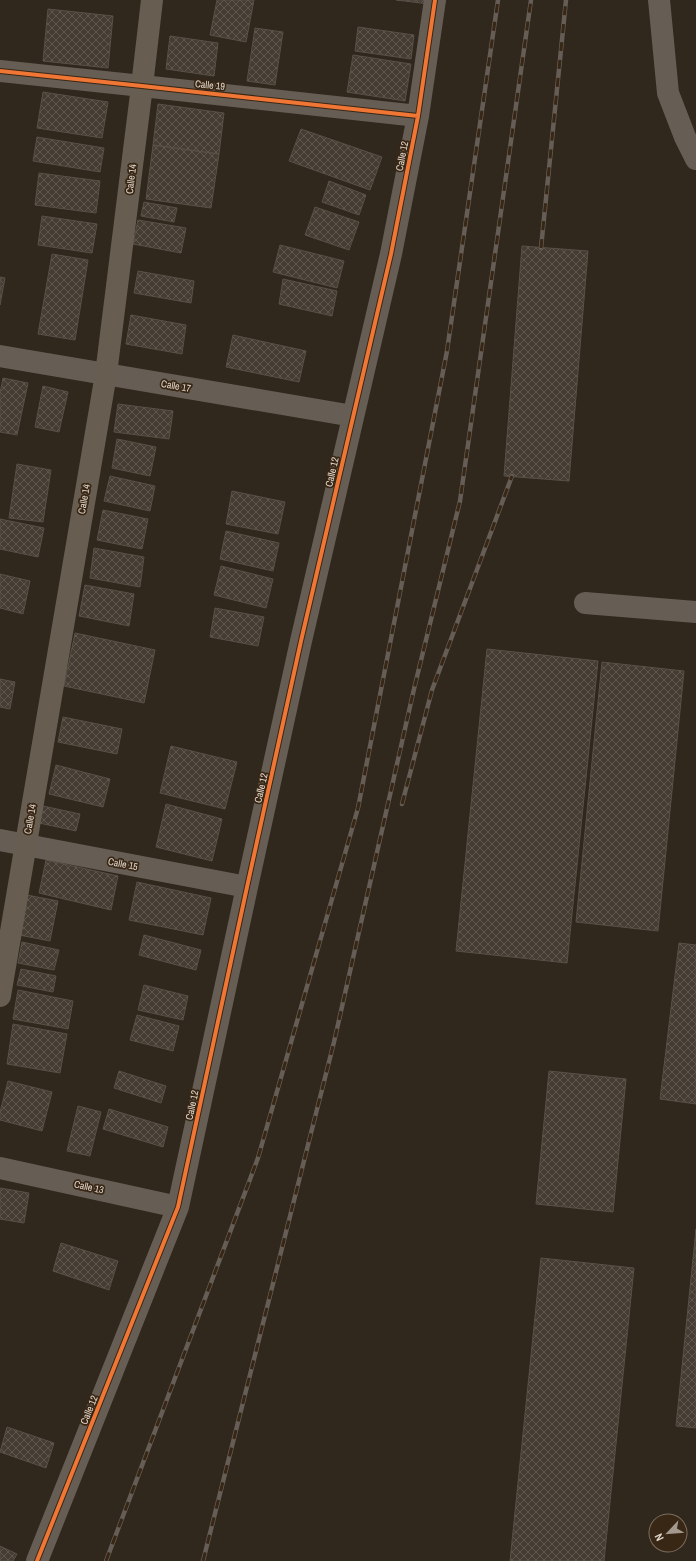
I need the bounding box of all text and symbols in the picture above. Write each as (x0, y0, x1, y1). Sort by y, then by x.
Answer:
street label: Calle 19 (194, 77, 226, 93)
street label: Calle 12 (393, 140, 411, 172)
street label: Calle 14 (123, 163, 139, 195)
street label: Calle 17 (160, 377, 192, 395)
street label: Calle 12 (322, 455, 342, 488)
street label: Calle 14 (75, 483, 93, 515)
street label: Calle 12 (251, 771, 271, 804)
street label: Calle 14 (21, 803, 39, 835)
street label: Calle 15 (107, 855, 139, 873)
street label: Calle 12 (183, 1089, 202, 1121)
street label: Calle 13 (73, 1178, 105, 1197)
street label: Calle 12 (77, 1393, 101, 1426)
north arrow (648, 1513, 688, 1553)
text: N (651, 1531, 667, 1543)

